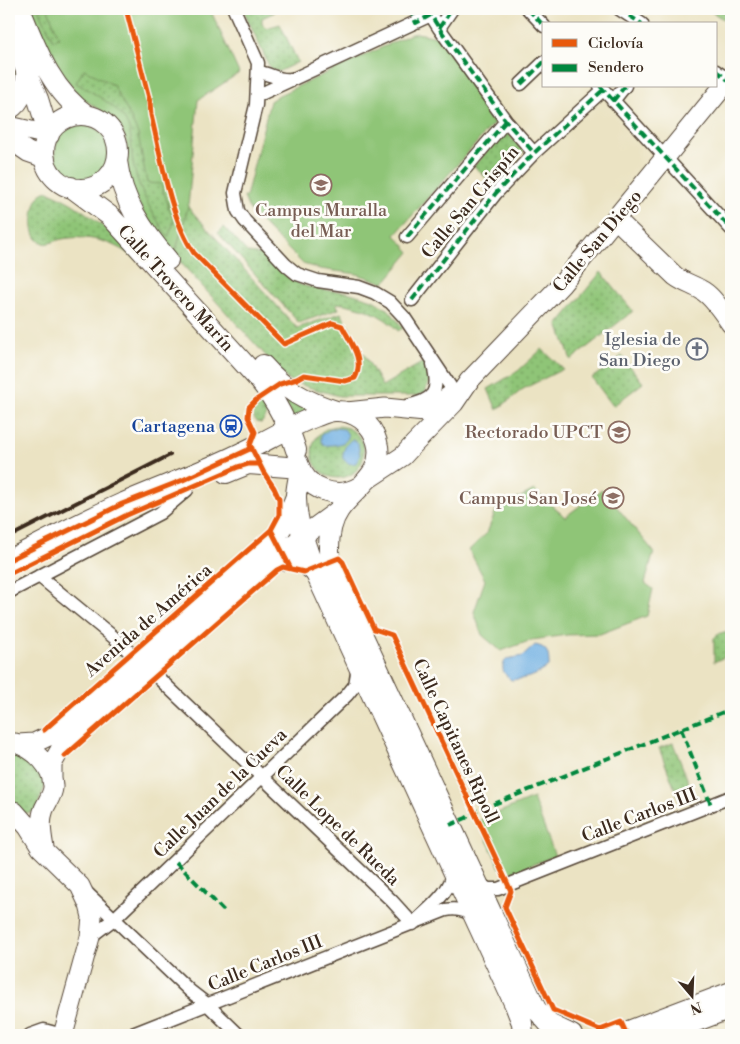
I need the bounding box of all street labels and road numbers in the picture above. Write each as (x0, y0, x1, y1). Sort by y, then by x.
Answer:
street label: Calle San Crispín (417, 141, 524, 263)
street label: Calle San Diego (548, 185, 647, 297)
street label: Calle Trovero Marín (113, 220, 239, 357)
street label: Avenida de América (79, 558, 217, 683)
street label: Calle Capitanes Ripoll (407, 655, 504, 828)
street label: Calle Juan de la Cueva (149, 723, 293, 863)
street label: Calle Lope de Rueda (271, 760, 405, 891)
street label: Calle Carlos III (578, 783, 700, 848)
street label: Calle Carlos III (205, 930, 326, 997)

